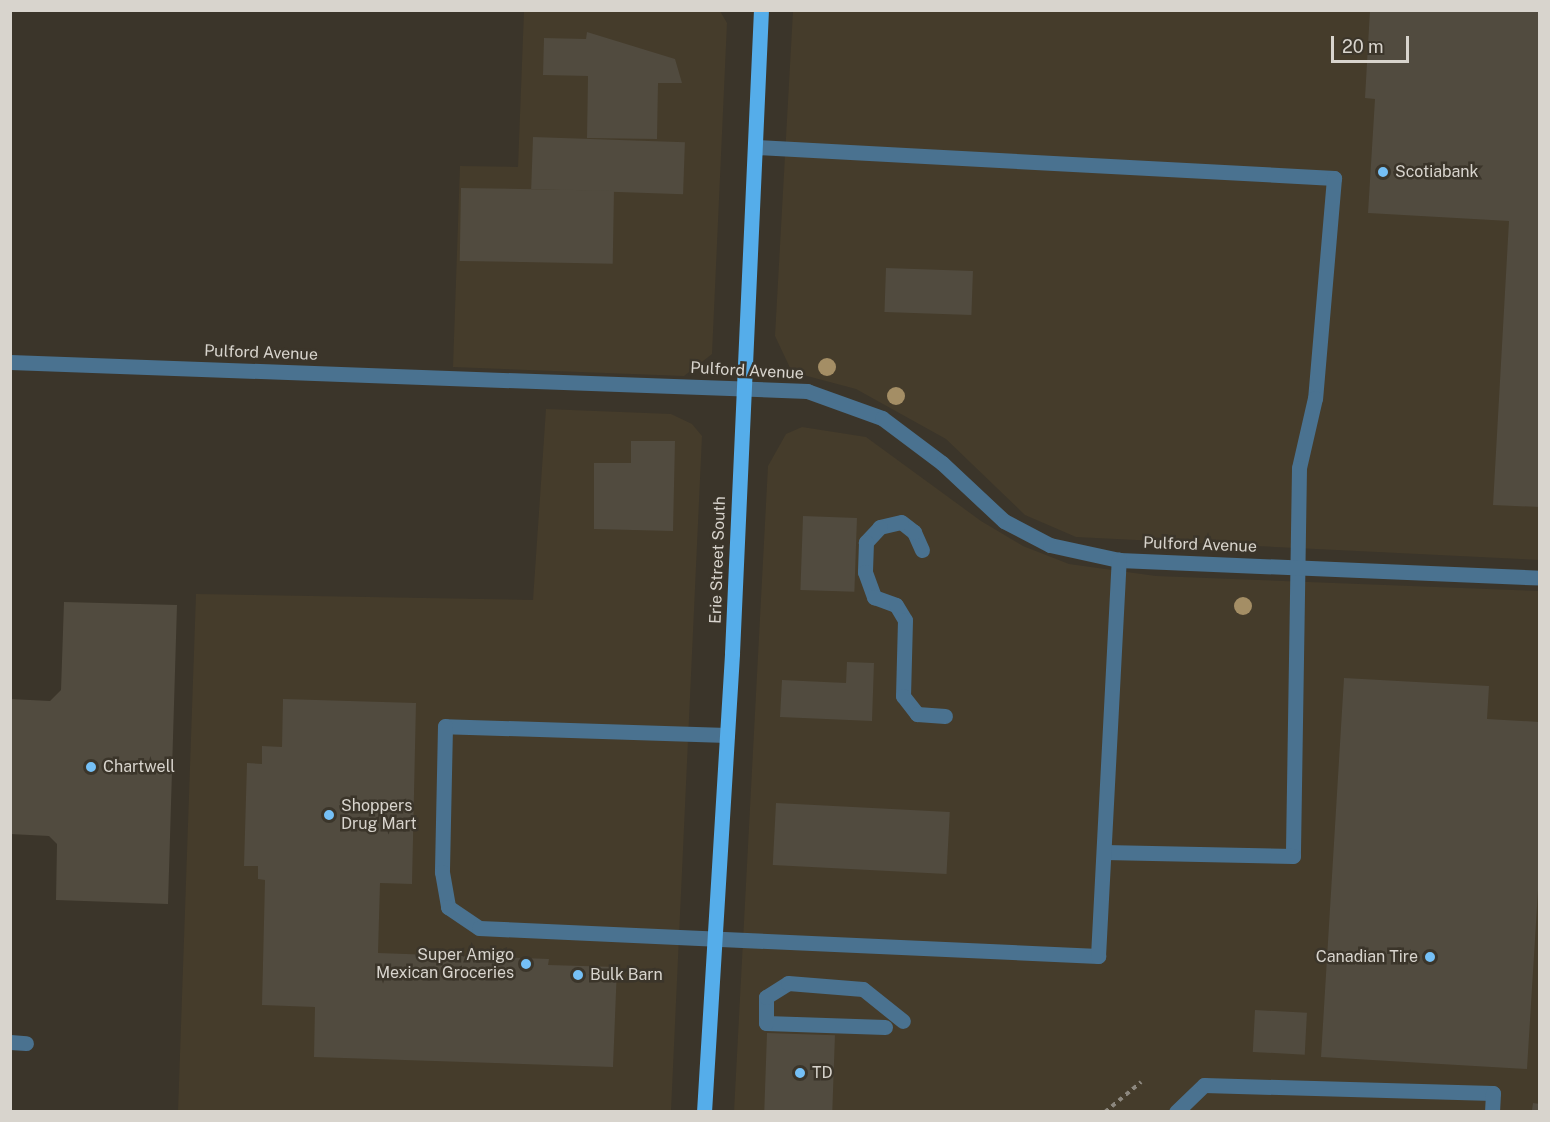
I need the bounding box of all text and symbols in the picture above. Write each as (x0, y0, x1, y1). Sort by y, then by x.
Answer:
scale bar (1334, 24, 1412, 62)
text: 20 m (1342, 36, 1384, 57)
place label: Scotiabank (1395, 162, 1479, 182)
marker: Scotiabank (1376, 165, 1390, 179)
street label: Pulford Avenue (204, 341, 318, 365)
street label: Pulford Avenue (690, 358, 804, 384)
street label: Erie Street South (706, 496, 730, 624)
street label: Pulford Avenue (1143, 533, 1257, 557)
place label: Chartwell (103, 757, 175, 777)
marker: Chartwell (84, 760, 98, 774)
place label: Shoppers Drug Mart (341, 796, 417, 834)
marker: Shoppers Drug Mart (322, 808, 336, 822)
place label: Super Amigo Mexican Groceries (376, 945, 514, 983)
place label: Canadian Tire (1316, 947, 1418, 967)
marker: Canadian Tire (1423, 950, 1437, 964)
marker: Super Amigo Mexican Groceries (519, 957, 533, 971)
place label: Bulk Barn (590, 965, 663, 985)
marker: Bulk Barn (571, 968, 585, 982)
place label: TD (812, 1063, 833, 1083)
marker: TD (793, 1066, 807, 1080)

